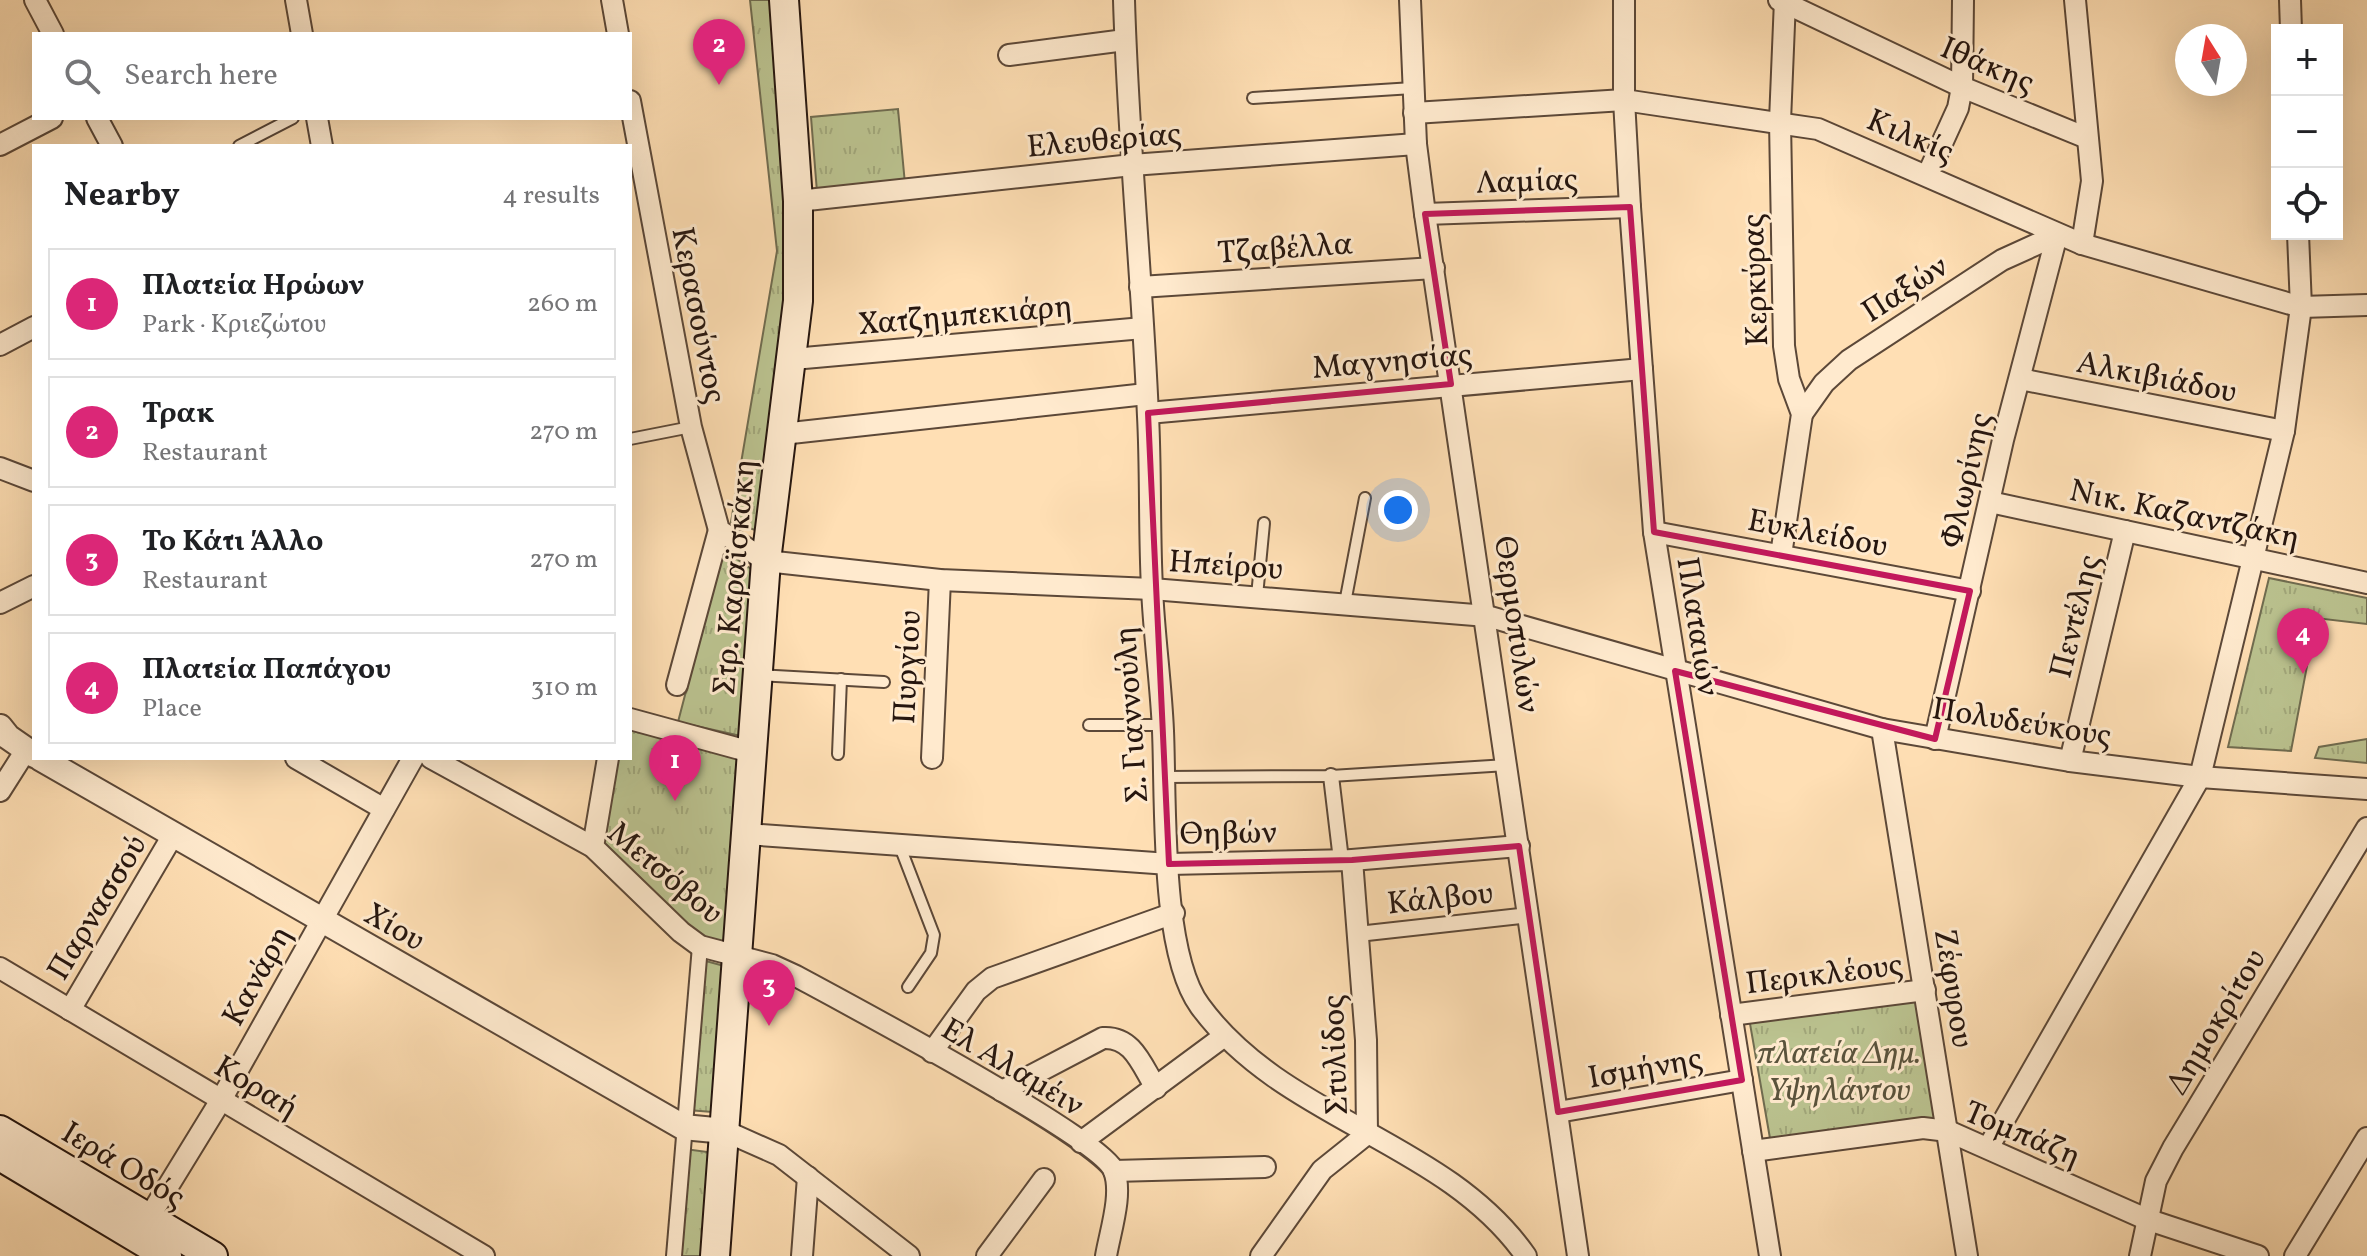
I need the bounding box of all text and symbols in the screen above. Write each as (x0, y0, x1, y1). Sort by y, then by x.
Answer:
pin: 2 (693, 19, 745, 85)
north arrow (2175, 24, 2247, 96)
map controls (2271, 24, 2343, 240)
button: + (2271, 24, 2343, 96)
street label: Ιθάκης (1933, 27, 2041, 106)
search box (32, 32, 632, 120)
icon: search (60, 54, 104, 98)
text: Search here (124, 55, 278, 97)
button: − (2271, 96, 2343, 168)
street label: Κιλκίς (1859, 100, 1960, 176)
street label: Ελευθερίας (1025, 113, 1183, 171)
street label: Λαμίας (1475, 159, 1579, 207)
button: locate (2271, 168, 2343, 240)
text: Nearby (64, 173, 180, 220)
text: 4 results (502, 178, 600, 214)
street label: Κερκύρας (1733, 213, 1781, 347)
street label: Τζαβέλλα (1216, 223, 1355, 277)
street label: Κερασούντος (658, 224, 736, 408)
street label: Παξών (1854, 246, 1957, 335)
text: Πλατεία Ηρώων (142, 265, 364, 307)
text: 1 (87, 286, 97, 322)
text: 260 m (527, 286, 598, 322)
street label: Χατζημπεκιάρη (856, 286, 1074, 348)
text: Park · Κριεζώτου (142, 307, 326, 343)
street label: Μαγνησίας (1310, 334, 1474, 392)
street label: Αλκιβιάδου (2073, 342, 2240, 416)
text: Τρακ (142, 393, 214, 435)
street label: Φλωρίνης (1931, 408, 2005, 553)
text: 2 (85, 414, 99, 450)
text: 270 m (529, 414, 598, 450)
text: Restaurant (142, 435, 268, 471)
street label: Στρ. Καραϊσκάκη (704, 457, 768, 697)
street label: Νικ. Καζαντζάκη (2065, 470, 2304, 562)
your location (1378, 490, 1418, 530)
street label: Ευκλείδου (1744, 500, 1891, 570)
text: Το Κάτι Άλλο (142, 521, 323, 563)
street label: Θερμοπυλών (1481, 533, 1549, 715)
street label: Ηπείρου (1167, 541, 1284, 593)
text: 3 (85, 542, 99, 578)
text: 270 m (529, 542, 598, 578)
street label: Πεντέλης (2040, 550, 2113, 683)
street label: Πλαταιών (1663, 554, 1729, 699)
text: Restaurant (142, 563, 268, 599)
pin: 4 (2277, 608, 2329, 674)
street label: Πυργίου (884, 609, 934, 725)
street label: Σ. Γιαννούλη (1105, 625, 1161, 805)
text: Πλατεία Παπάγου (142, 649, 391, 691)
text: 4 (84, 670, 100, 706)
text: 310 m (531, 670, 598, 706)
street label: Πολυδεύκους (1929, 688, 2115, 760)
text: Place (142, 691, 202, 727)
pin: 1 (649, 735, 701, 801)
street label: Θηβών (1179, 812, 1277, 858)
street label: Μετσόβου (597, 813, 731, 936)
street label: Παρνασσού (38, 828, 159, 989)
street label: Κάλβου (1385, 873, 1496, 927)
street label: Χίου (355, 894, 432, 964)
street label: Κανάρη (213, 918, 304, 1035)
street label: Ζέφυρου (1921, 926, 1983, 1051)
street label: Δημοκρίτου (2157, 941, 2278, 1104)
street label: Περικλέους (1743, 945, 1905, 1007)
pin: 3 (743, 960, 795, 1026)
street label: Στυλίδος (1313, 994, 1361, 1116)
street label: Ελ Αλαμέιν (932, 1009, 1091, 1128)
park label: πλατεία Δημ. Υψηλάντου (1757, 1033, 1921, 1114)
street label: Ισμήνης (1585, 1038, 1706, 1102)
street label: Κοραή (205, 1046, 306, 1131)
street label: Τομπάζη (1957, 1092, 2087, 1180)
street label: Ιερά Οδός (52, 1112, 193, 1221)

